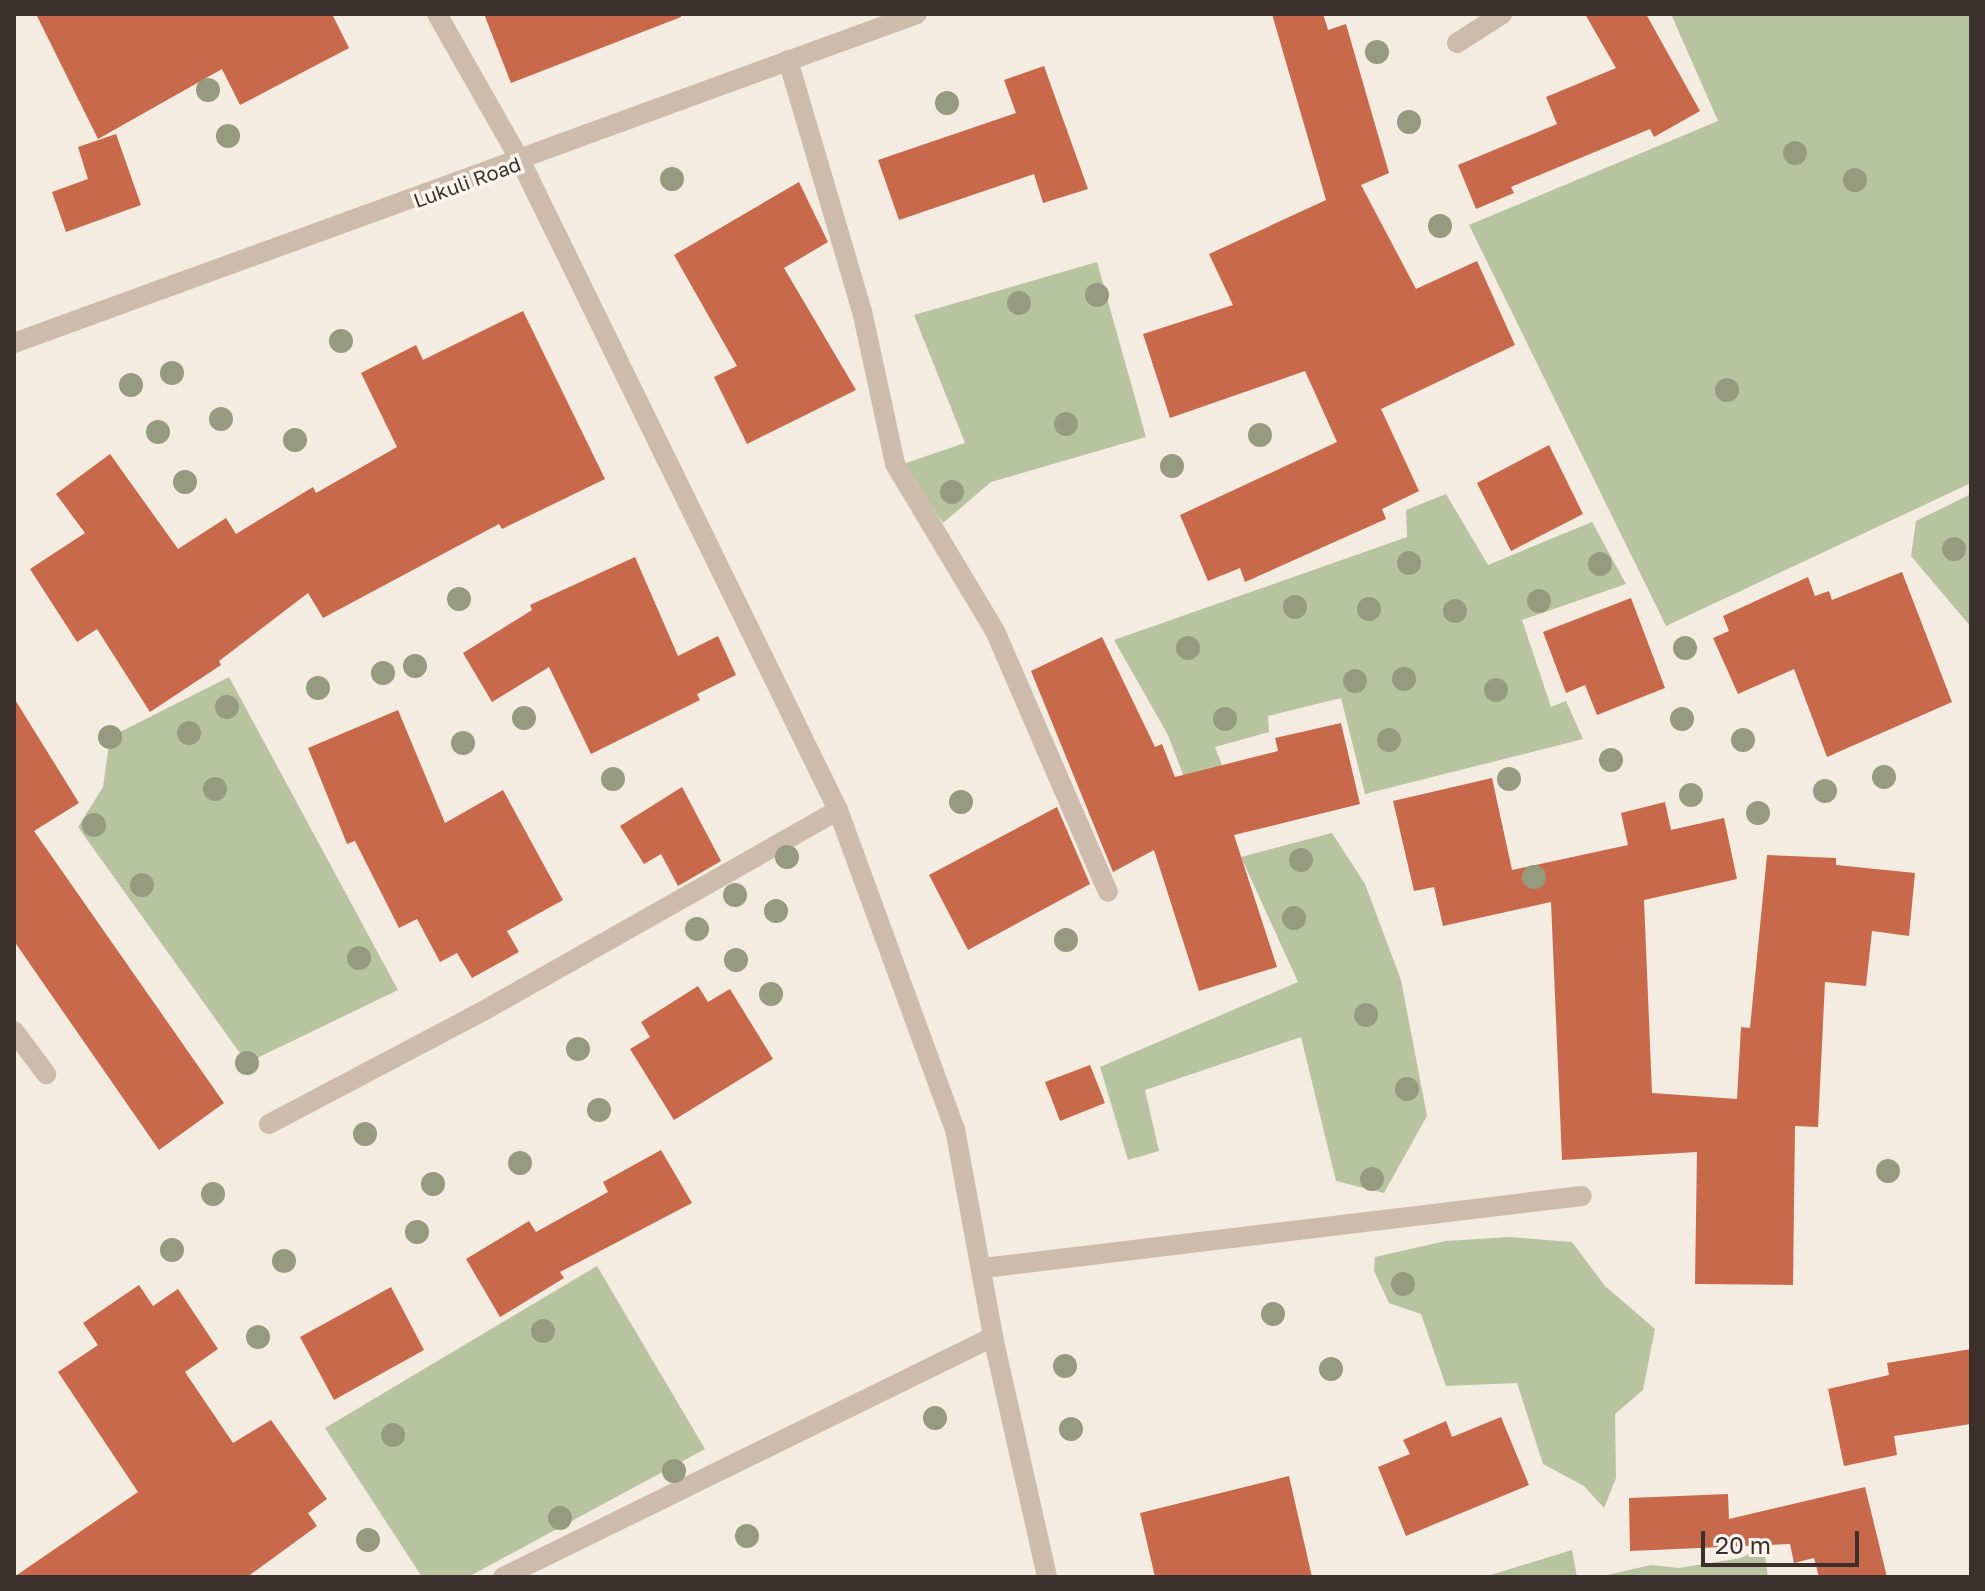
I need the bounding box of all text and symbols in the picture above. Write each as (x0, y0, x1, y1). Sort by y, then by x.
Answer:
street label: Lukuli Road (410, 152, 524, 212)
scale bar (1705, 1515, 1863, 1565)
text: 20 m (1715, 1530, 1771, 1559)

